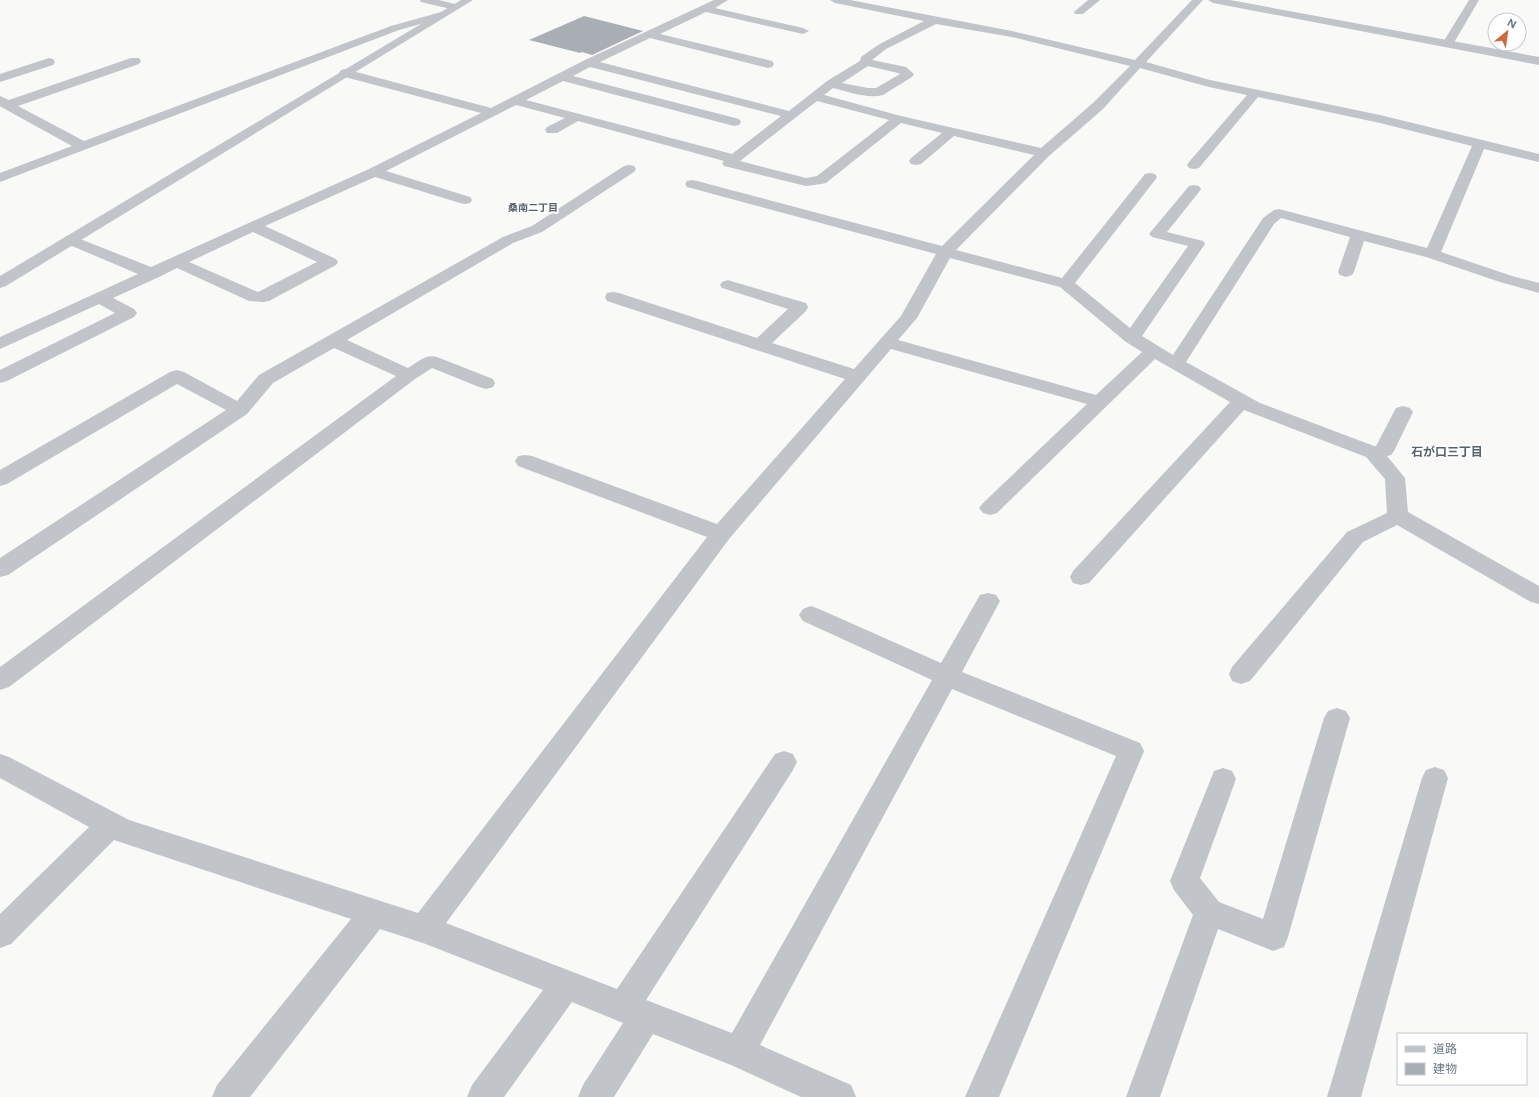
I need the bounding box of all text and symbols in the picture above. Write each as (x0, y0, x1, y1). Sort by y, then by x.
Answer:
north arrow (1487, 12, 1527, 52)
text: N (1505, 16, 1518, 31)
district label: 桑南二丁目 (508, 201, 558, 214)
district label: 石が口三丁目 (1411, 445, 1483, 459)
legend (1397, 1033, 1527, 1085)
text: 道路 (1433, 1042, 1457, 1056)
text: 建物 (1433, 1062, 1457, 1076)

